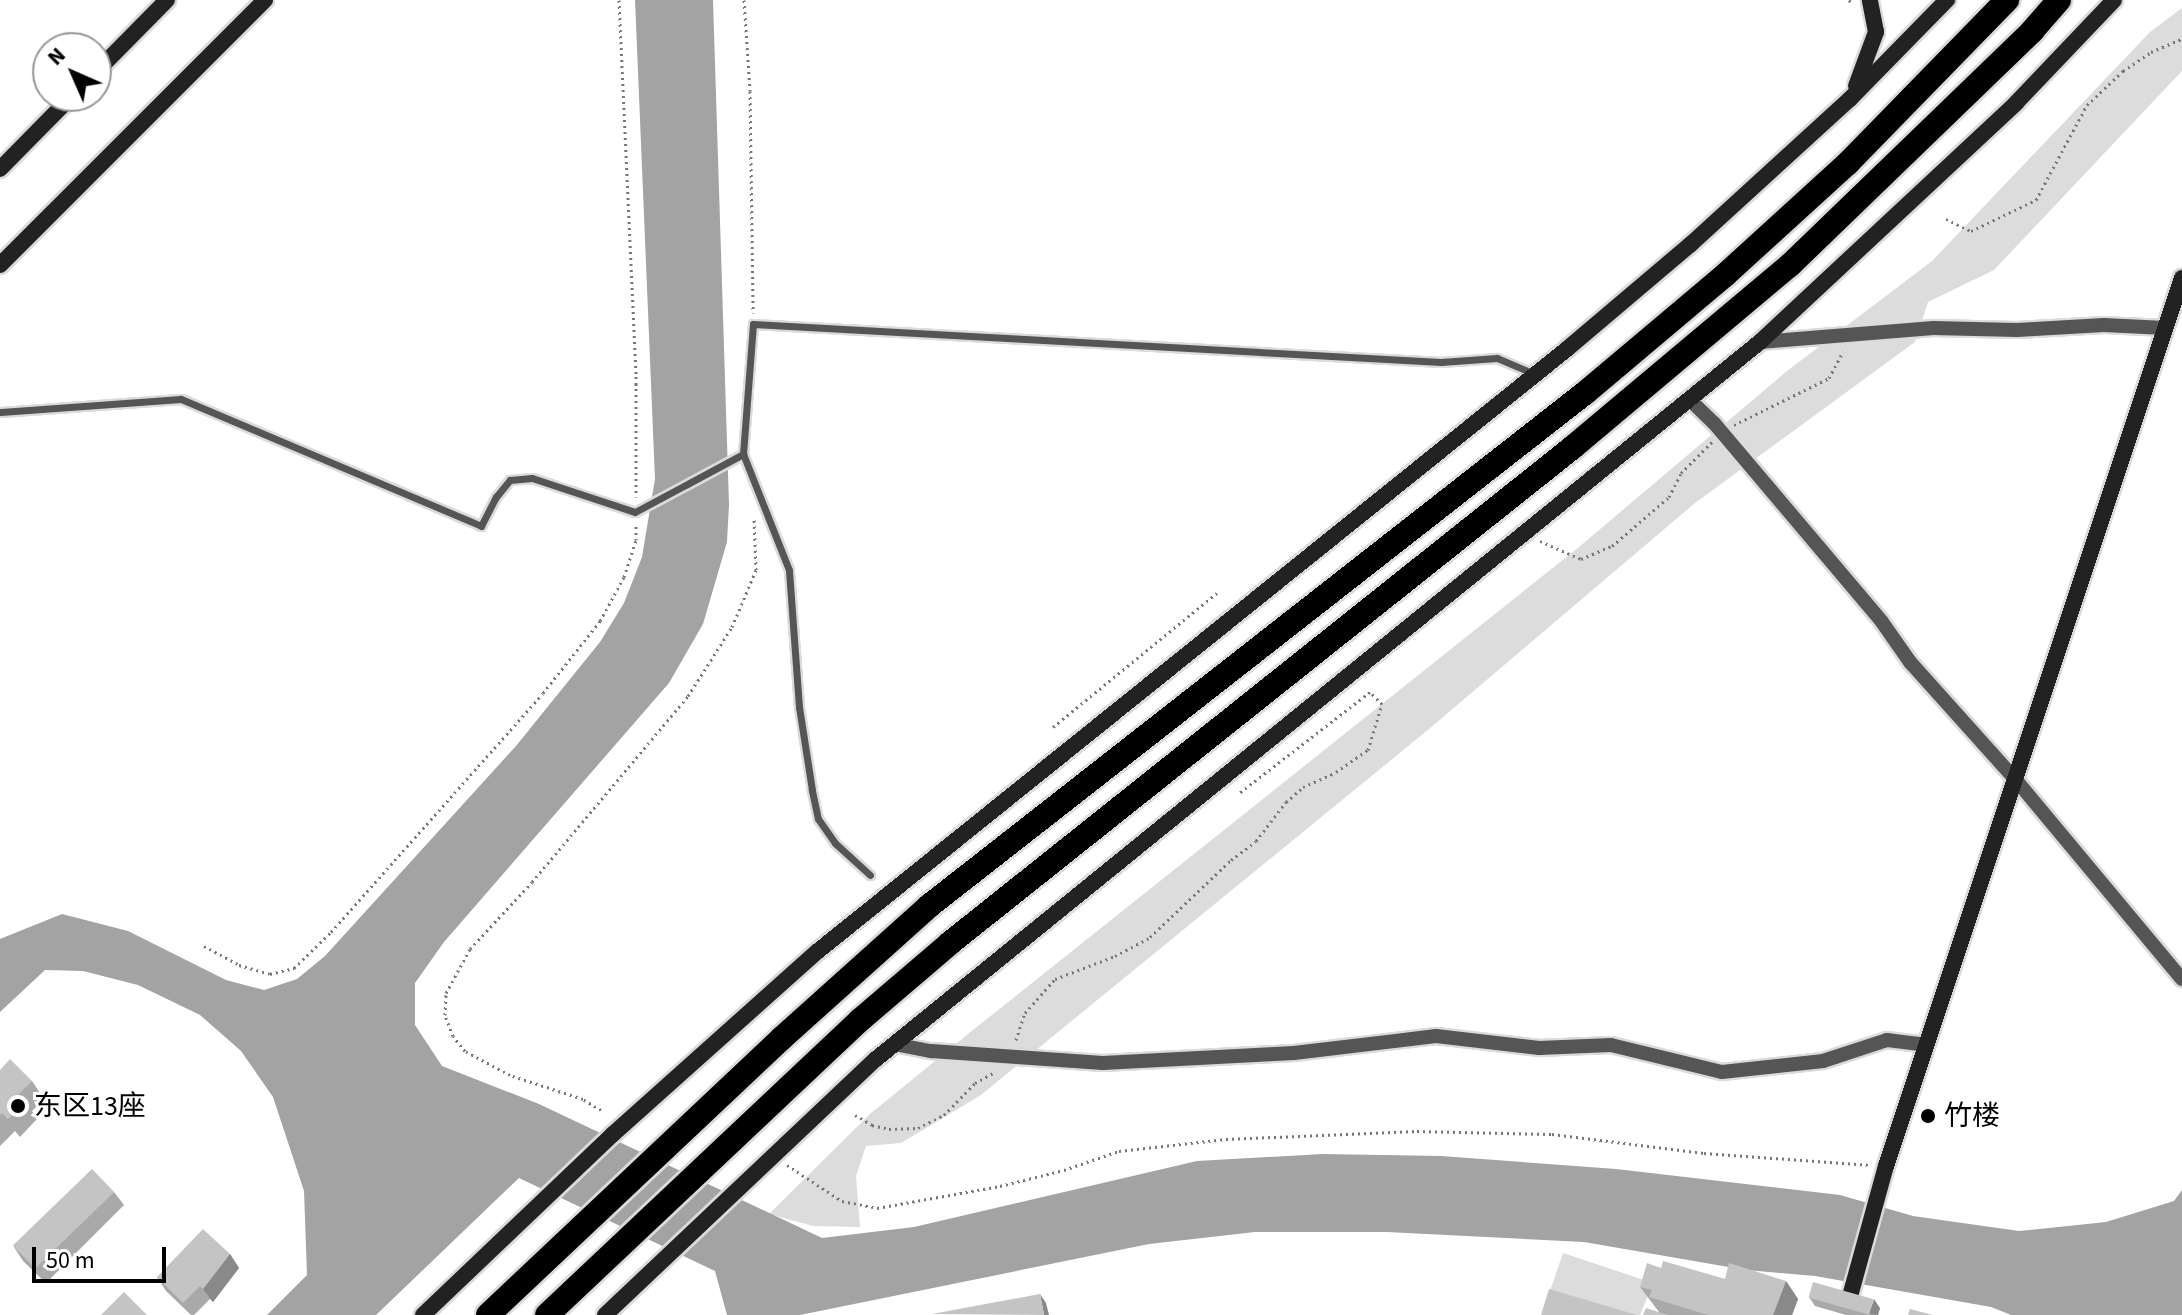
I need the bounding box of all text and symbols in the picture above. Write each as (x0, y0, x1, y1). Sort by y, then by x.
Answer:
north arrow (32, 32, 112, 112)
text: N (40, 40, 73, 73)
place label: 东区13座 (34, 1089, 146, 1123)
marker: 东区13座 (9, 1097, 27, 1115)
place label: 竹楼 (1944, 1099, 2000, 1133)
marker: 竹楼 (1919, 1107, 1937, 1125)
scale bar (36, 1231, 170, 1281)
text: 50 m (46, 1243, 95, 1278)

